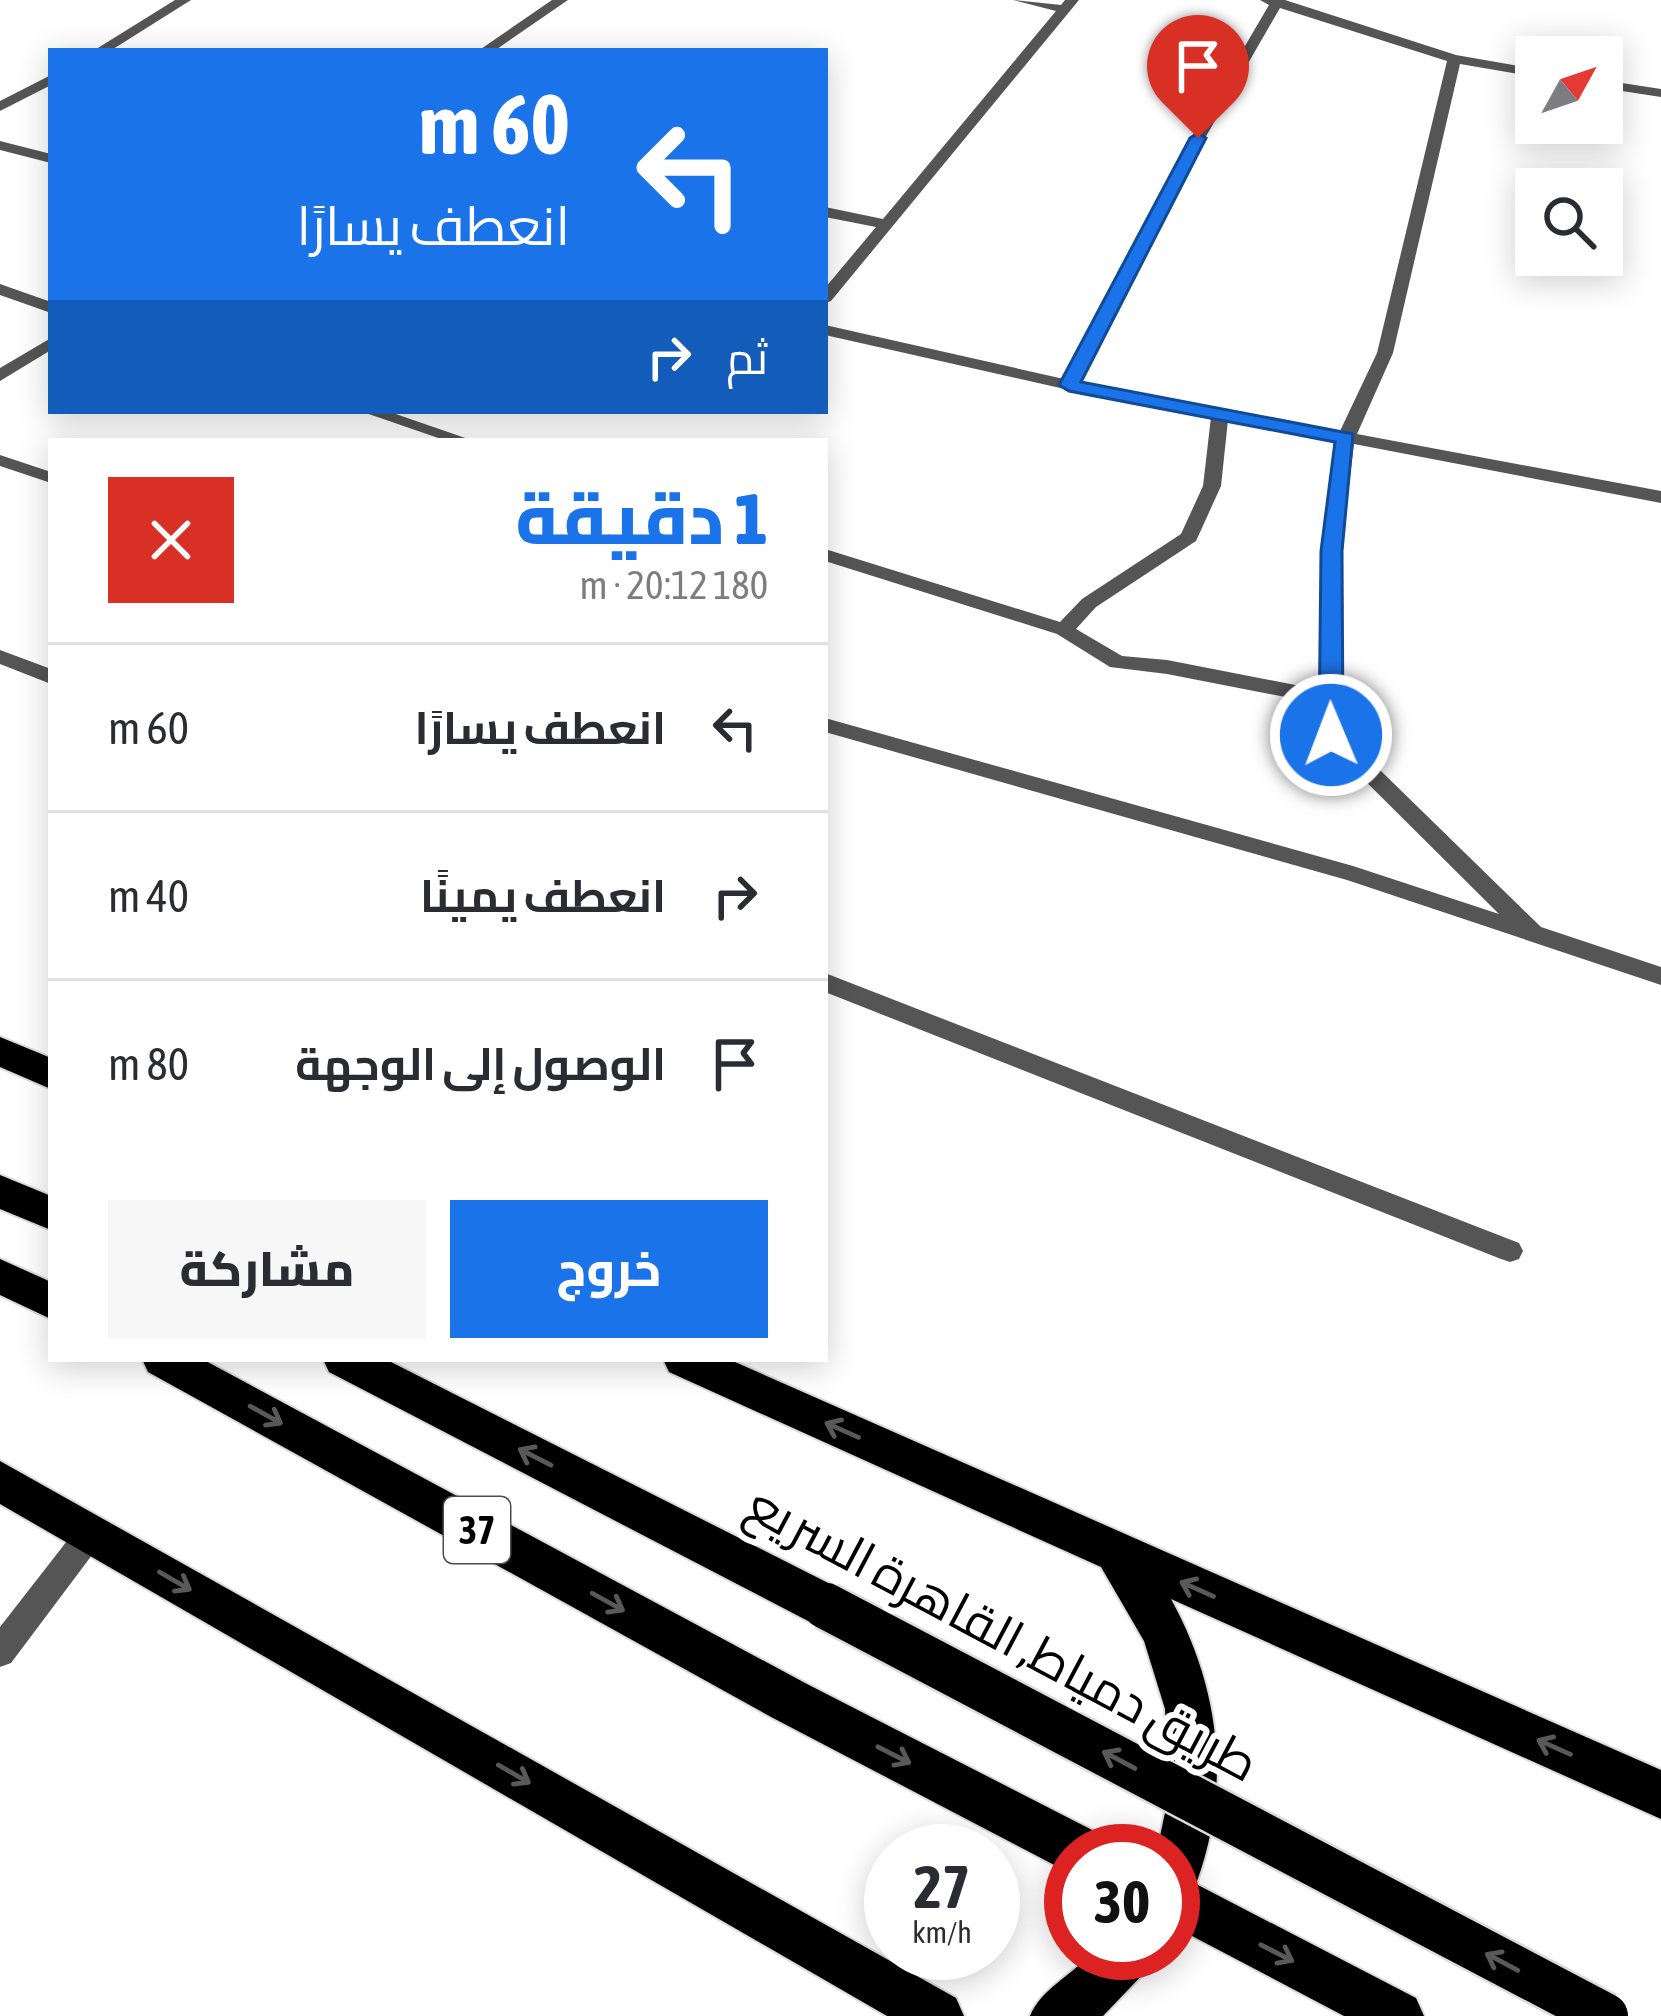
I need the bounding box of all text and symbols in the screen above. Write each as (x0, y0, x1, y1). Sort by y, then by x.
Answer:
pin (1147, 15, 1249, 138)
icon: arrive (1165, 33, 1231, 99)
north arrow (1515, 36, 1623, 144)
map controls (1515, 36, 1623, 276)
text: 60 m (419, 76, 570, 172)
icon: left (612, 96, 768, 252)
button: search (1515, 168, 1623, 276)
text: انعطف يسارًا (296, 195, 570, 256)
icon: right (636, 324, 702, 390)
text: ثم (726, 332, 768, 384)
button: close (108, 477, 234, 603)
text: 1 دقيقة (515, 477, 768, 559)
text: 180 m · 20:12 (580, 563, 768, 607)
position arrow (1268, 672, 1394, 798)
icon: left (702, 695, 768, 761)
text: 60 m (108, 702, 189, 754)
text: انعطف يسارًا (414, 702, 666, 754)
icon: right (702, 863, 768, 929)
text: 40 m (108, 870, 189, 922)
text: انعطف يمينًا (420, 870, 666, 922)
icon: arrive (702, 1031, 768, 1097)
text: 80 m (108, 1038, 189, 1090)
text: الوصول إلى الوجهة (295, 1038, 666, 1090)
button: مشاركة (108, 1200, 426, 1338)
button: خروج (450, 1200, 768, 1338)
one-way arrow (247, 1404, 282, 1427)
one-way arrow (824, 1417, 860, 1439)
one-way arrow (518, 1444, 553, 1467)
street label: طريق دمياط, القاهرة السريع (735, 1473, 1268, 1797)
road number: 37 (444, 1497, 510, 1563)
one-way arrow (157, 1569, 192, 1593)
one-way arrow (1180, 1577, 1216, 1599)
one-way arrow (590, 1591, 625, 1614)
one-way arrow (1537, 1735, 1573, 1757)
one-way arrow (876, 1744, 911, 1767)
one-way arrow (1102, 1748, 1138, 1771)
one-way arrow (495, 1762, 530, 1786)
speed limit sign: 30 (1044, 1824, 1200, 1980)
text: 27 (914, 1852, 970, 1921)
text: km/h (912, 1915, 972, 1949)
one-way arrow (1259, 1942, 1294, 1965)
one-way arrow (1484, 1949, 1520, 1972)

